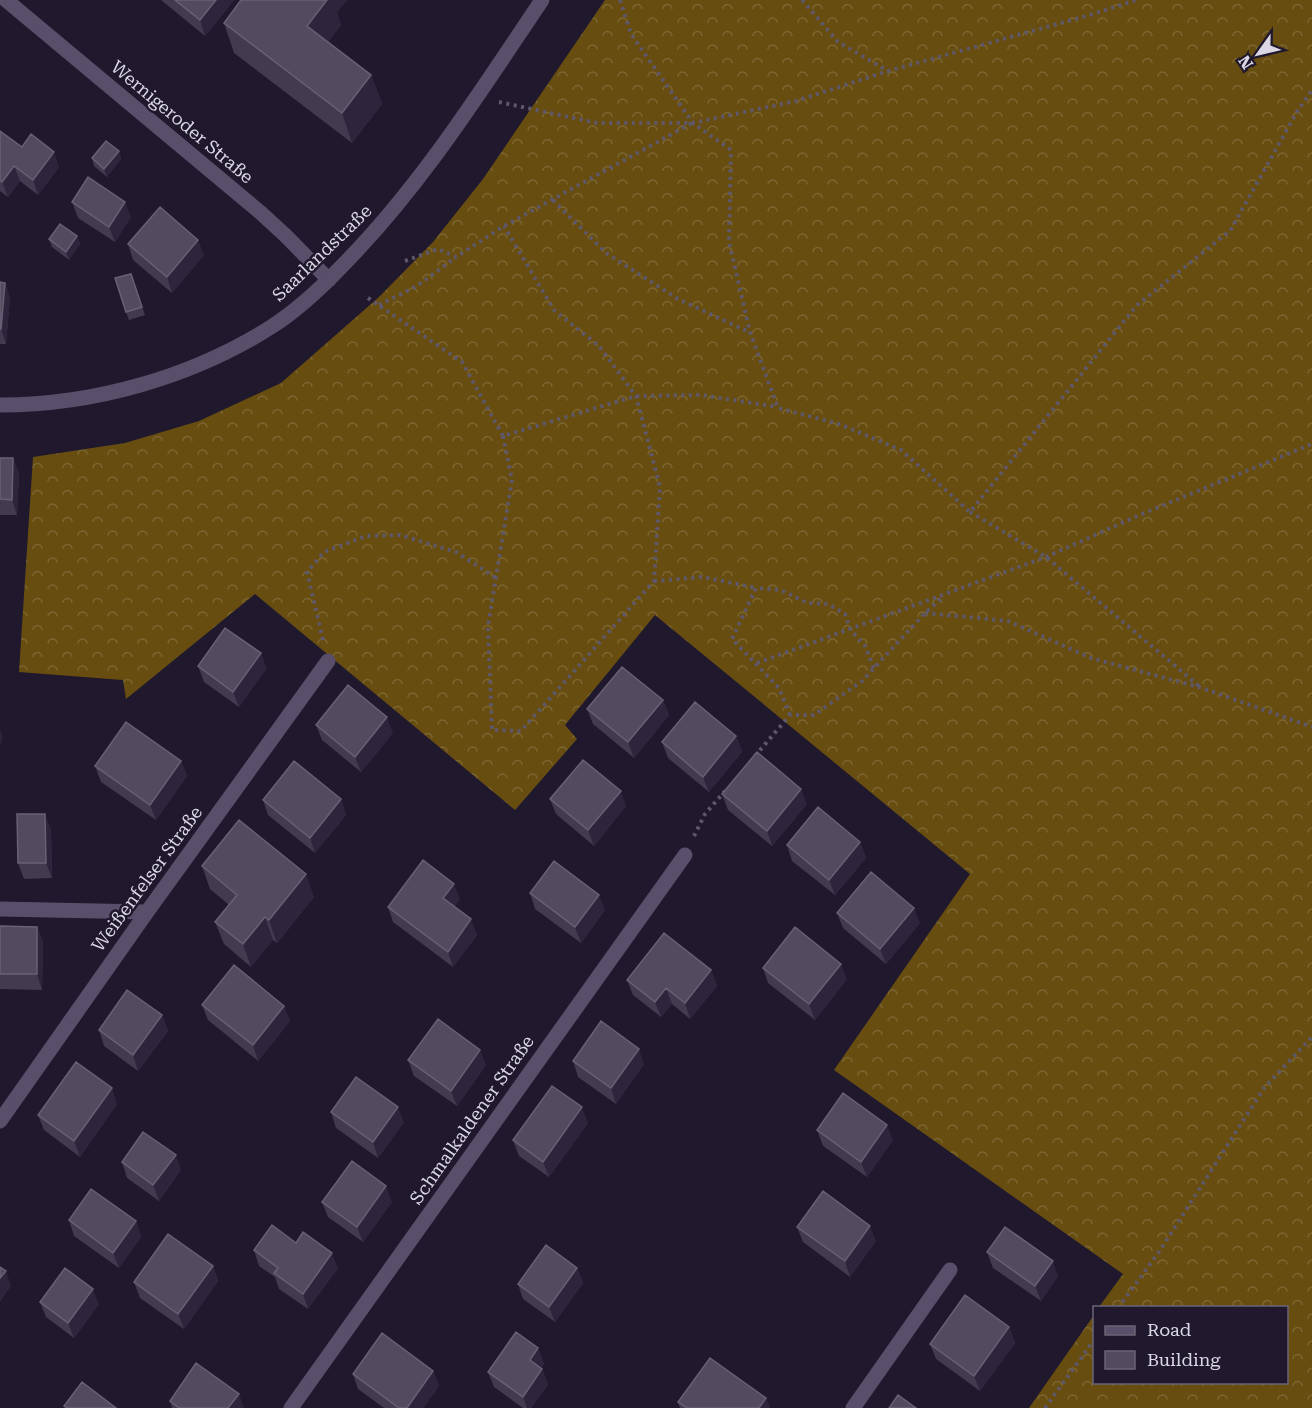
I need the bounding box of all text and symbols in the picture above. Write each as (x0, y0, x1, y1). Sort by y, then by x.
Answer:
north arrow (1228, 24, 1288, 84)
text: N (1235, 52, 1257, 73)
street label: Wernigeroder Straße (107, 56, 258, 187)
street label: Saarlandstraße (268, 200, 376, 305)
street label: Weißenfelser Straße (87, 802, 206, 955)
street label: Schmalkaldener Straße (405, 1031, 538, 1208)
legend (1093, 1306, 1288, 1384)
text: Road (1147, 1319, 1192, 1340)
text: Building (1147, 1349, 1221, 1370)

